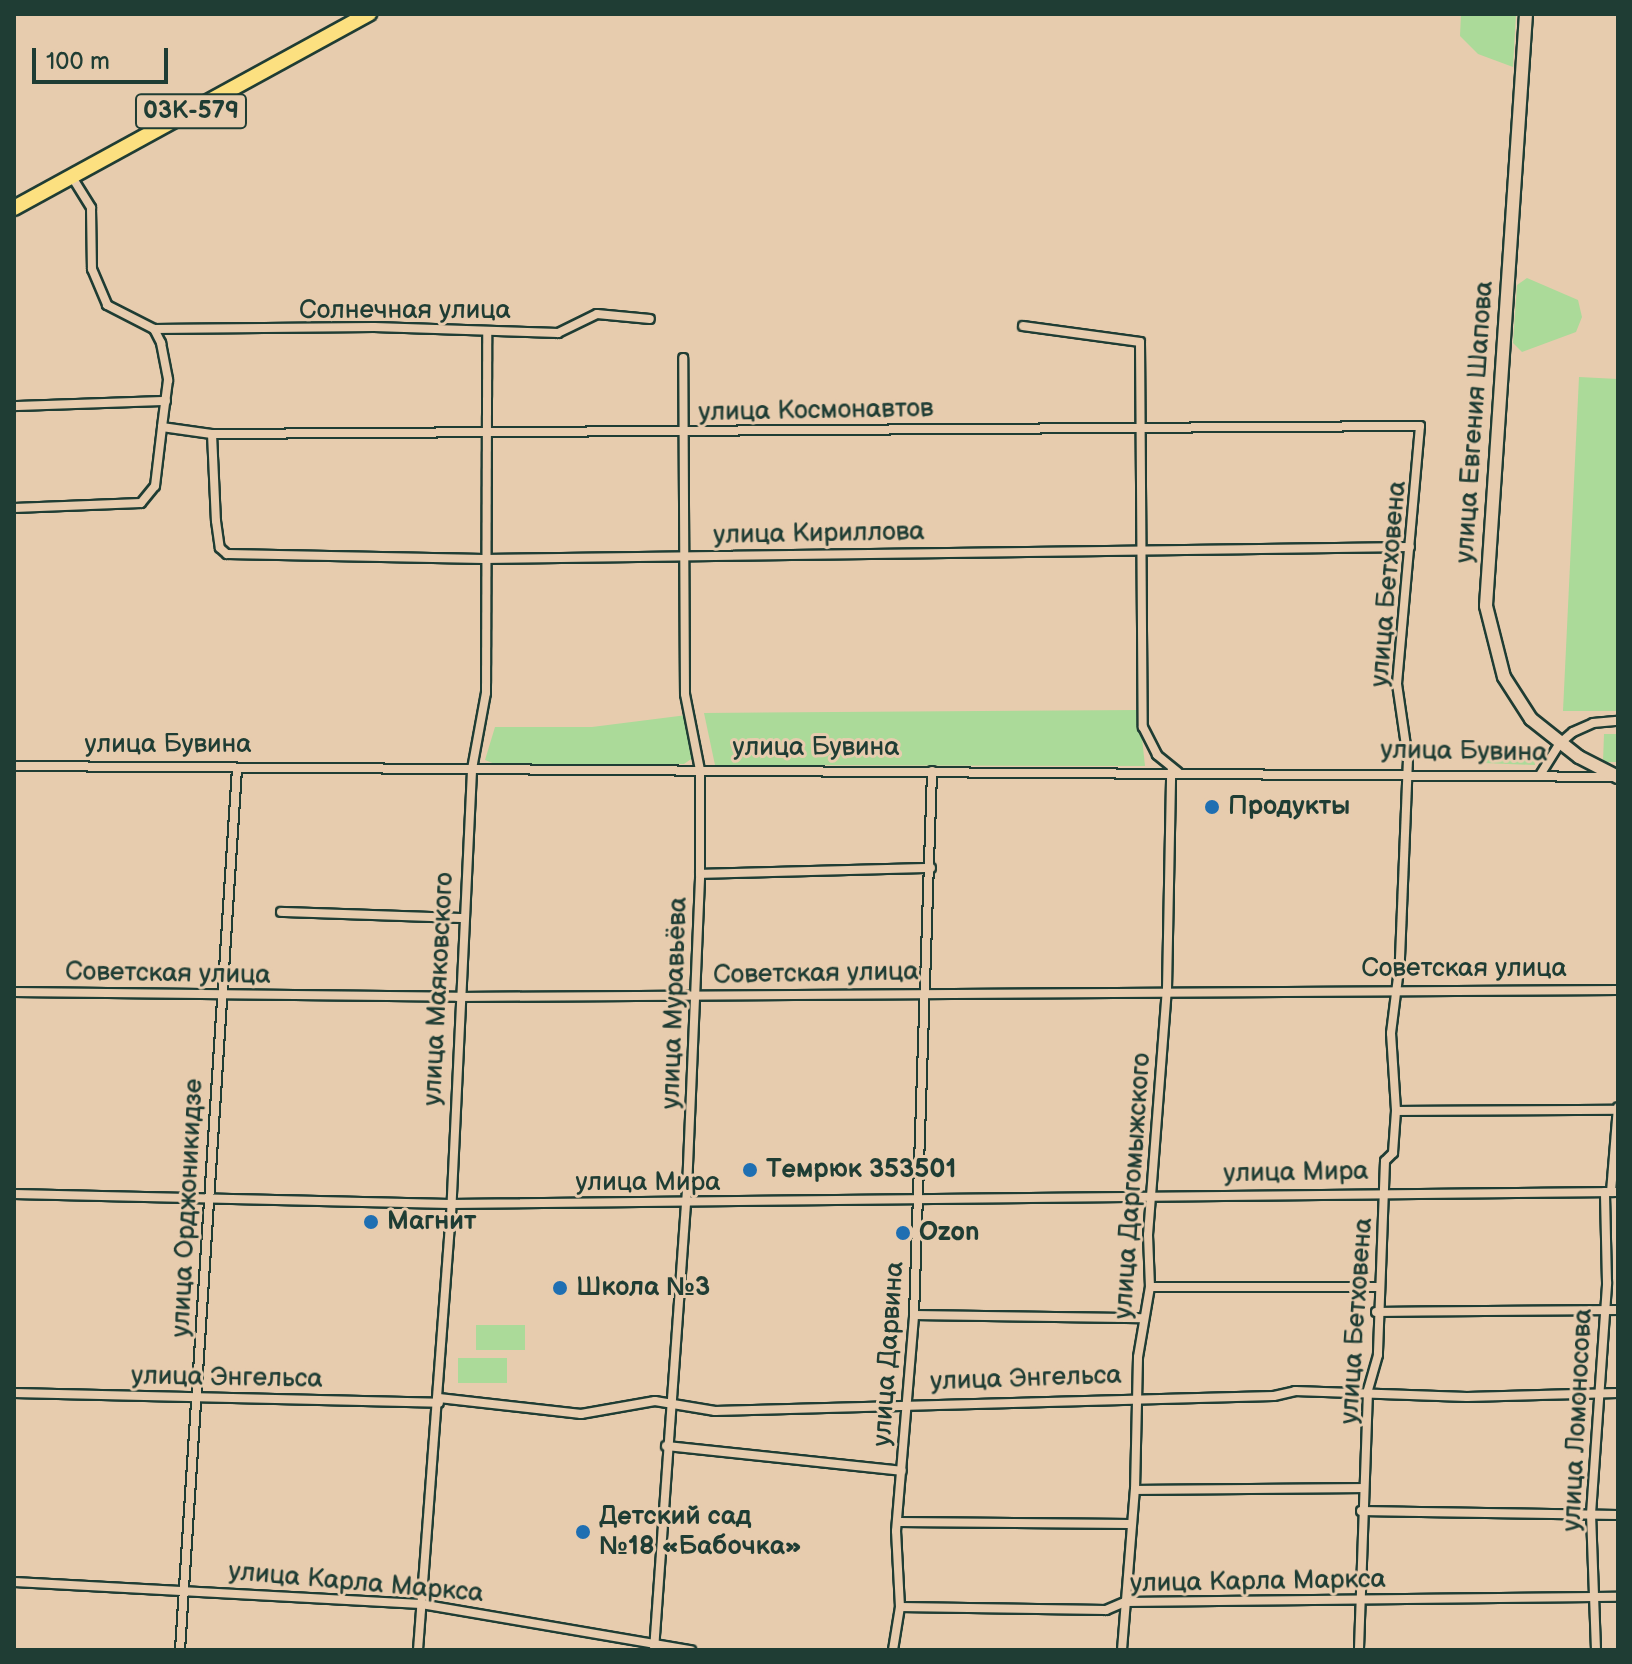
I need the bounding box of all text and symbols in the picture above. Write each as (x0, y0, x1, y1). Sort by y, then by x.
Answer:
scale bar (36, 32, 172, 82)
text: 100 m (46, 47, 110, 76)
road number: 03К-579 (133, 91, 249, 131)
street label: улица Евгения Шапова (1450, 280, 1500, 564)
street label: Солнечная улица (299, 295, 511, 327)
street label: улица Космонавтов (698, 393, 934, 429)
street label: улица Бетховена (1364, 480, 1414, 688)
street label: улица Кириллова (713, 517, 925, 551)
street label: улица Бувина (84, 729, 252, 761)
street label: улица Бувина (732, 732, 900, 764)
street label: улица Бувина (1380, 735, 1548, 769)
place label: Продукты (1228, 791, 1350, 823)
marker: Продукты (1203, 798, 1221, 816)
street label: улица Маяковского (417, 871, 461, 1107)
street label: улица Муравьёва (656, 896, 694, 1110)
street label: Советская улица (1361, 953, 1567, 985)
street label: Советская улица (65, 957, 271, 991)
street label: Советская улица (713, 957, 919, 991)
street label: улица Даргомыжского (1108, 1052, 1158, 1320)
street label: улица Орджоникидзе (166, 1078, 210, 1338)
place label: Темрюк 353501 (766, 1154, 956, 1186)
street label: улица Мира (1223, 1156, 1369, 1190)
marker: Темрюк 353501 (741, 1161, 759, 1179)
street label: улица Мира (575, 1167, 721, 1199)
place label: Магнит (387, 1206, 476, 1238)
marker: Магнит (362, 1213, 380, 1231)
place label: Ozon (919, 1217, 980, 1249)
street label: улица Бетховена (1334, 1217, 1380, 1425)
marker: Ozon (894, 1224, 912, 1242)
street label: улица Дарвина (867, 1260, 911, 1448)
place label: Школа №3 (576, 1272, 710, 1304)
marker: Школа №3 (551, 1279, 569, 1297)
street label: улица Ломоносова (1557, 1308, 1599, 1532)
street label: улица Энгельса (930, 1360, 1122, 1398)
street label: улица Энгельса (131, 1361, 323, 1395)
place label: Детский сад №18 «Бабочка» (599, 1501, 802, 1562)
marker: Детский сад №18 «Бабочка» (574, 1523, 592, 1541)
street label: улица Карла Маркса (227, 1556, 485, 1610)
street label: улица Карла Маркса (1130, 1564, 1386, 1600)

